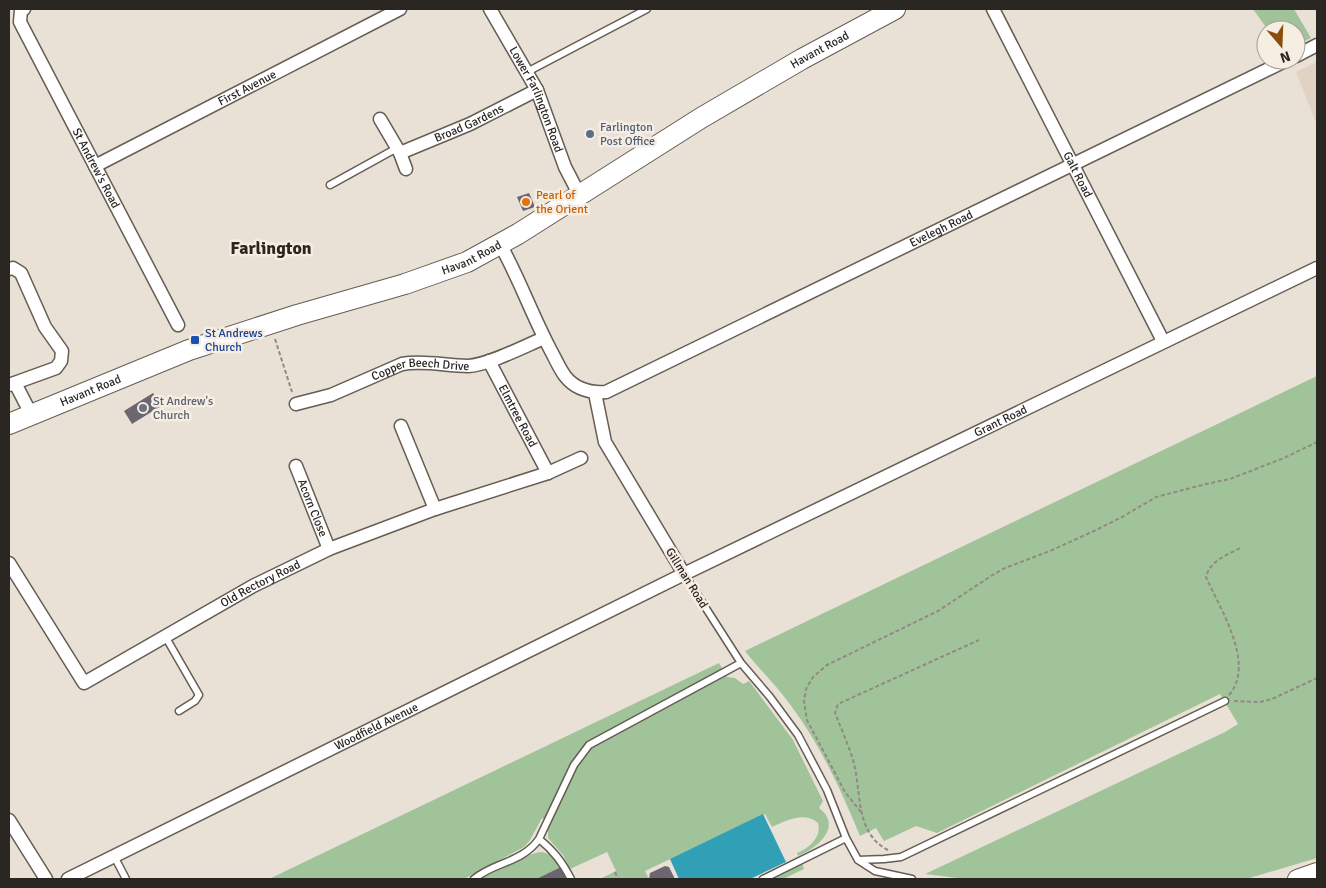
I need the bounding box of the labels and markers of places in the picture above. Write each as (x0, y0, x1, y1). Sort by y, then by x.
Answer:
place label: Farlington Post Office (600, 120, 655, 149)
marker: Farlington Post Office (584, 128, 596, 140)
place label: Pearl of the Orient (536, 188, 588, 217)
marker: Pearl of the Orient (520, 196, 532, 208)
place label: St Andrews Church (205, 326, 263, 355)
marker: St Andrews Church (189, 334, 201, 346)
place label: St Andrew's Church (153, 394, 213, 423)
marker: St Andrew's Church (137, 402, 149, 414)

